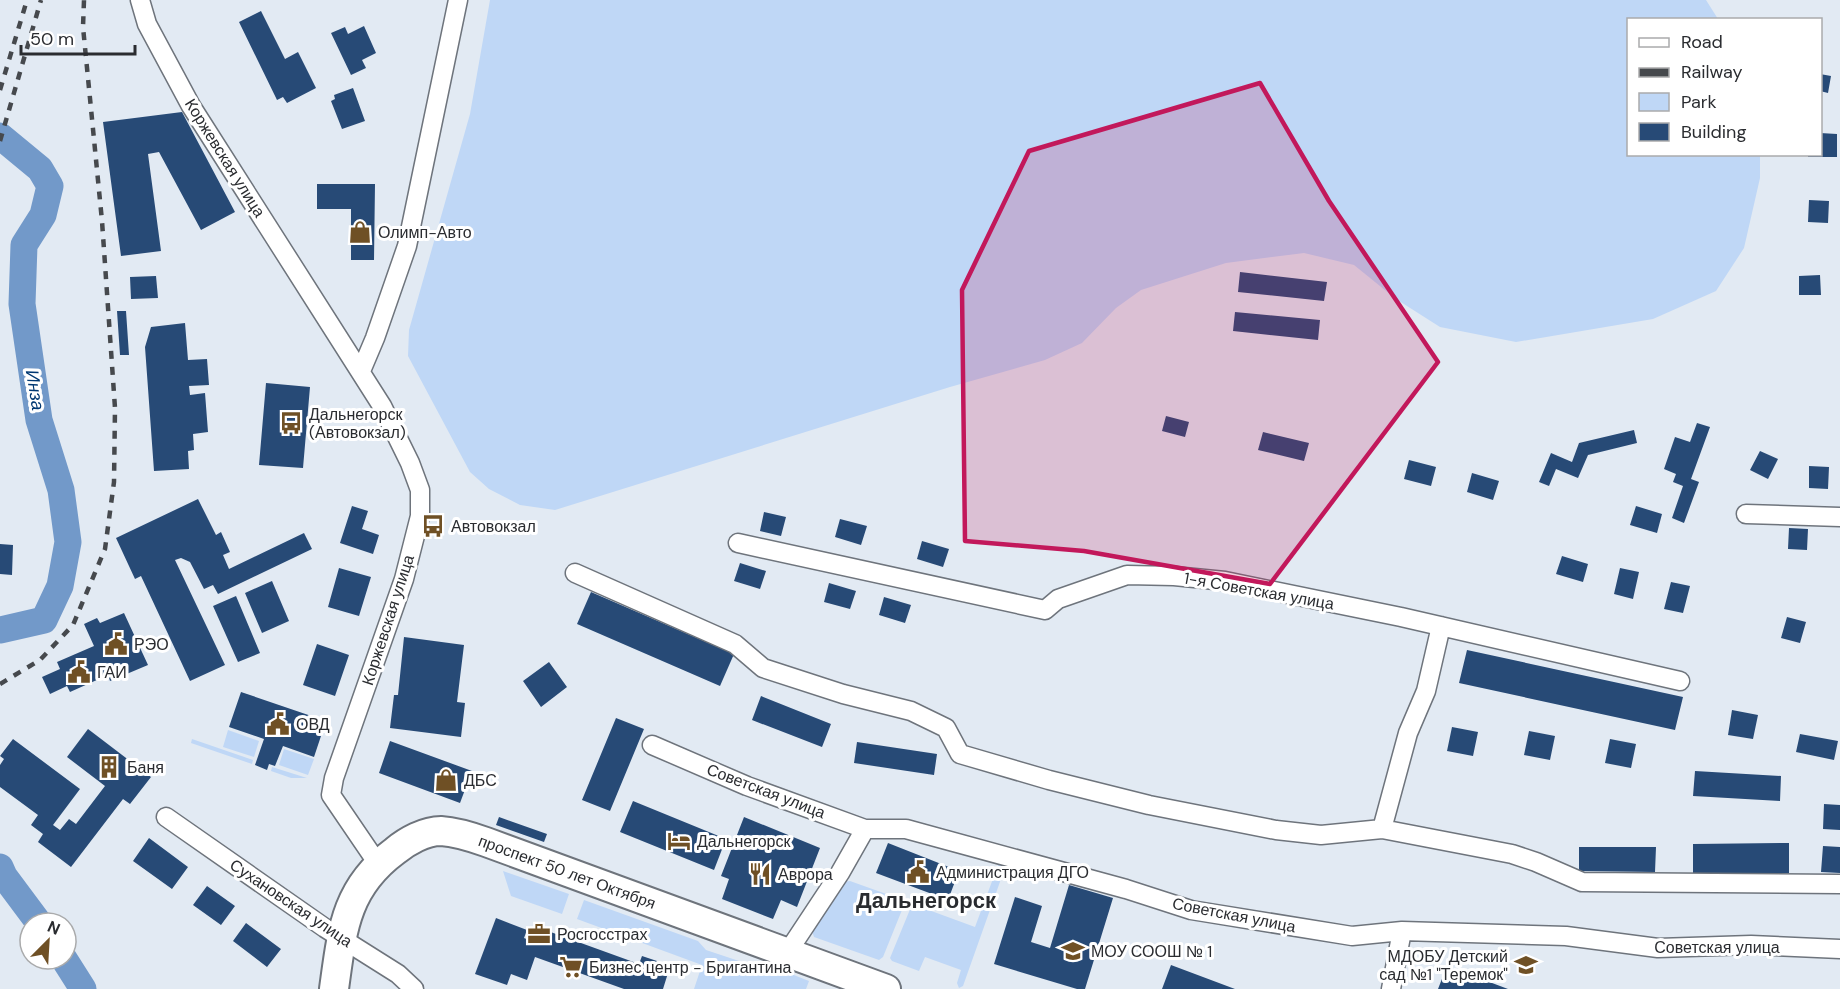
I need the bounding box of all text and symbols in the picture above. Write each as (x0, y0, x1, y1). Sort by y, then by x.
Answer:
scale bar (21, 18, 135, 56)
legend (1627, 18, 1822, 156)
text: 50 m (30, 27, 74, 51)
text: Road (1681, 30, 1723, 54)
text: Railway (1681, 60, 1743, 84)
text: Park (1681, 90, 1717, 114)
street label: Коржевская улица (180, 95, 270, 221)
text: Building (1681, 120, 1746, 144)
shop icon: Олимп-Авто (347, 219, 373, 245)
place label: Олимп-Авто (378, 222, 472, 243)
water label: Инза (20, 368, 50, 412)
place label: Дальнегорск (Автовокзал) (309, 404, 406, 443)
bus stop icon: Дальнегорск (Автовокзал) (278, 410, 304, 436)
bus stop icon: Автовокзал (420, 513, 446, 539)
place label: Автовокзал (451, 516, 536, 537)
street label: Коржевская улица (357, 552, 419, 688)
street label: 1-я Советская улица (1182, 567, 1336, 615)
public building icon: РЭО (103, 631, 129, 657)
place label: РЭО (134, 634, 169, 655)
public building icon: ГАИ (66, 659, 92, 685)
place label: ГАИ (97, 662, 127, 683)
public building icon: ОВД (265, 711, 291, 737)
place label: ОВД (296, 714, 330, 735)
building icon: Баня (96, 754, 122, 780)
place label: Баня (127, 757, 164, 778)
street label: Советская улица (704, 759, 828, 823)
shop icon: ДБС (433, 767, 459, 793)
place label: ДБС (464, 770, 497, 791)
hotel icon: Дальнегорск (666, 828, 692, 854)
street label: проспект 50 лет Октября (475, 830, 659, 914)
place label: Дальнегорск (697, 831, 791, 852)
street label: Сухановская улица (226, 854, 356, 952)
public building icon: Администрация ДГО (905, 859, 931, 885)
restaurant icon: Аврора (747, 861, 773, 887)
place label: Администрация ДГО (936, 862, 1089, 883)
place label: Аврора (778, 864, 833, 885)
district label: Дальнегорск (856, 886, 997, 915)
street label: Советская улица (1170, 893, 1298, 937)
north arrow (18, 911, 78, 971)
text: N (44, 916, 63, 940)
office icon: Росгосстрах (526, 921, 552, 947)
place label: Росгосстрах (557, 924, 647, 945)
street label: Советская улица (1654, 937, 1780, 958)
school or university icon: МОУ СООШ № 1 (1060, 938, 1086, 964)
place label: МОУ СООШ № 1 (1091, 941, 1212, 962)
place label: МДОБУ Детский сад №1 "Теремок" (1379, 946, 1508, 985)
school or university icon: МДОБУ Детский сад №1 "Теремок" (1513, 952, 1539, 978)
supermarket icon: Бизнес центр - Бригантина (558, 954, 584, 980)
place label: Бизнес центр - Бригантина (589, 957, 792, 978)

